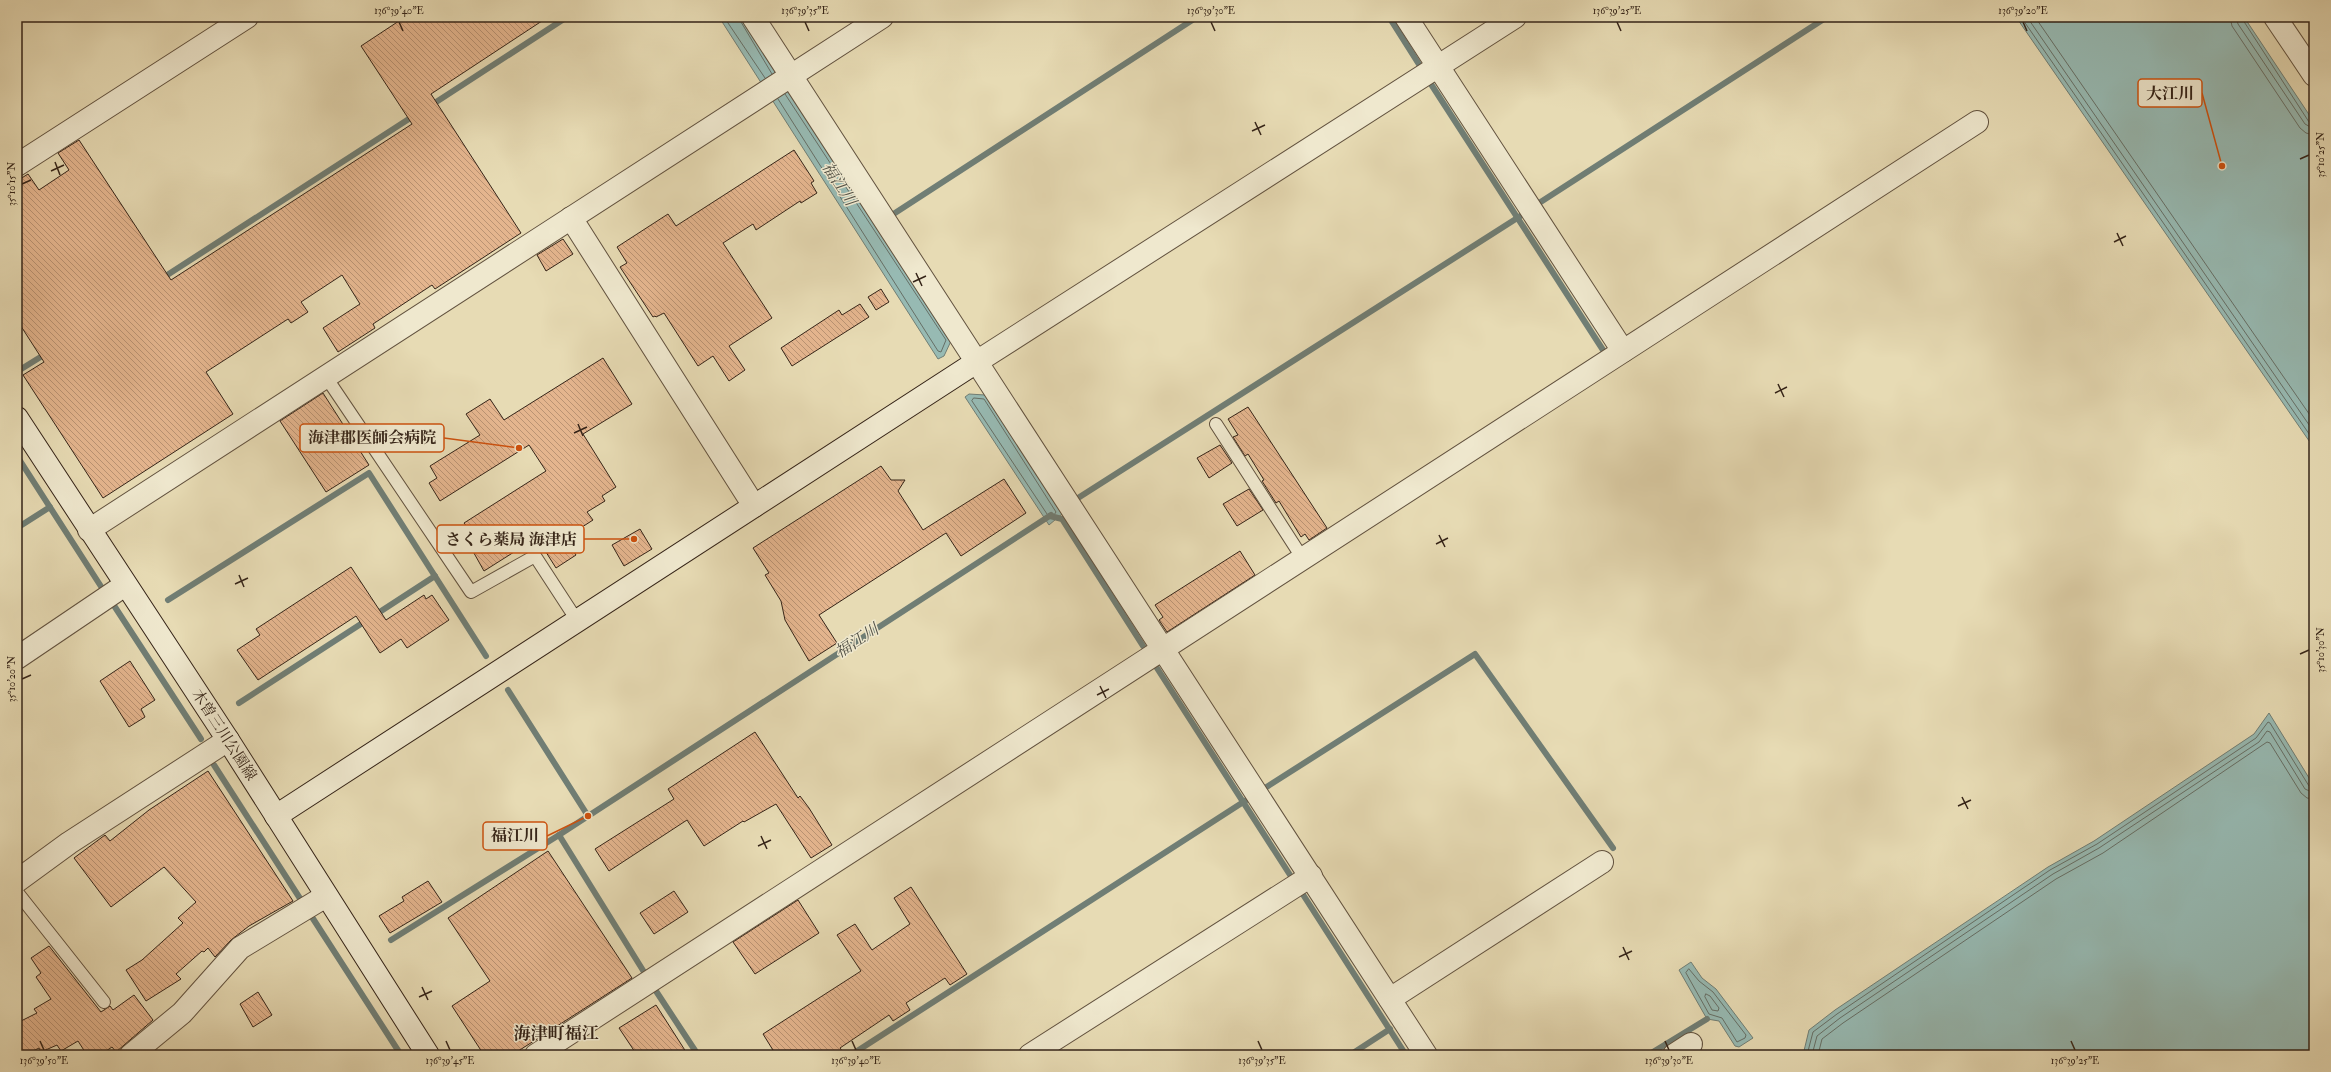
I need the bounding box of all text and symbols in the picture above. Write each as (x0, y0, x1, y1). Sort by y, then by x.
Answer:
text: 136°39'40"E (374, 5, 424, 17)
text: 136°39'35"E (781, 5, 829, 17)
text: 136°39'30"E (1187, 5, 1235, 17)
text: 136°39'25"E (1593, 5, 1641, 17)
text: 136°39'20"E (1998, 5, 2048, 17)
callout: 大江川 (2138, 79, 2202, 107)
text: 大江川 (2146, 84, 2194, 104)
text: 35°10'25"N (2315, 132, 2327, 178)
water label: 福江川 (818, 158, 862, 211)
text: 35°10'15"N (6, 162, 18, 206)
callout: 海津郡医師会病院 (300, 424, 444, 452)
text: 海津郡医師会病院 (308, 428, 436, 448)
callout: さくら薬局 海津店 (437, 525, 584, 553)
text: さくら薬局 海津店 (445, 530, 577, 550)
water label: 福江川 (831, 618, 884, 662)
text: 35°10'30"N (2315, 627, 2327, 673)
text: 35°10'20"N (6, 656, 18, 702)
street label: 木曽三川公園線 (187, 686, 261, 784)
callout: 福江川 (483, 822, 547, 850)
text: 福江川 (490, 826, 539, 846)
district label: 海津町福江 (514, 1023, 599, 1044)
text: 136°39'50"E (20, 1055, 68, 1067)
text: 136°39'45"E (426, 1055, 474, 1067)
text: 136°39'40"E (831, 1055, 881, 1067)
text: 136°39'35"E (1238, 1055, 1286, 1067)
text: 136°39'30"E (1645, 1055, 1693, 1067)
text: 136°39'25"E (2051, 1055, 2099, 1067)

